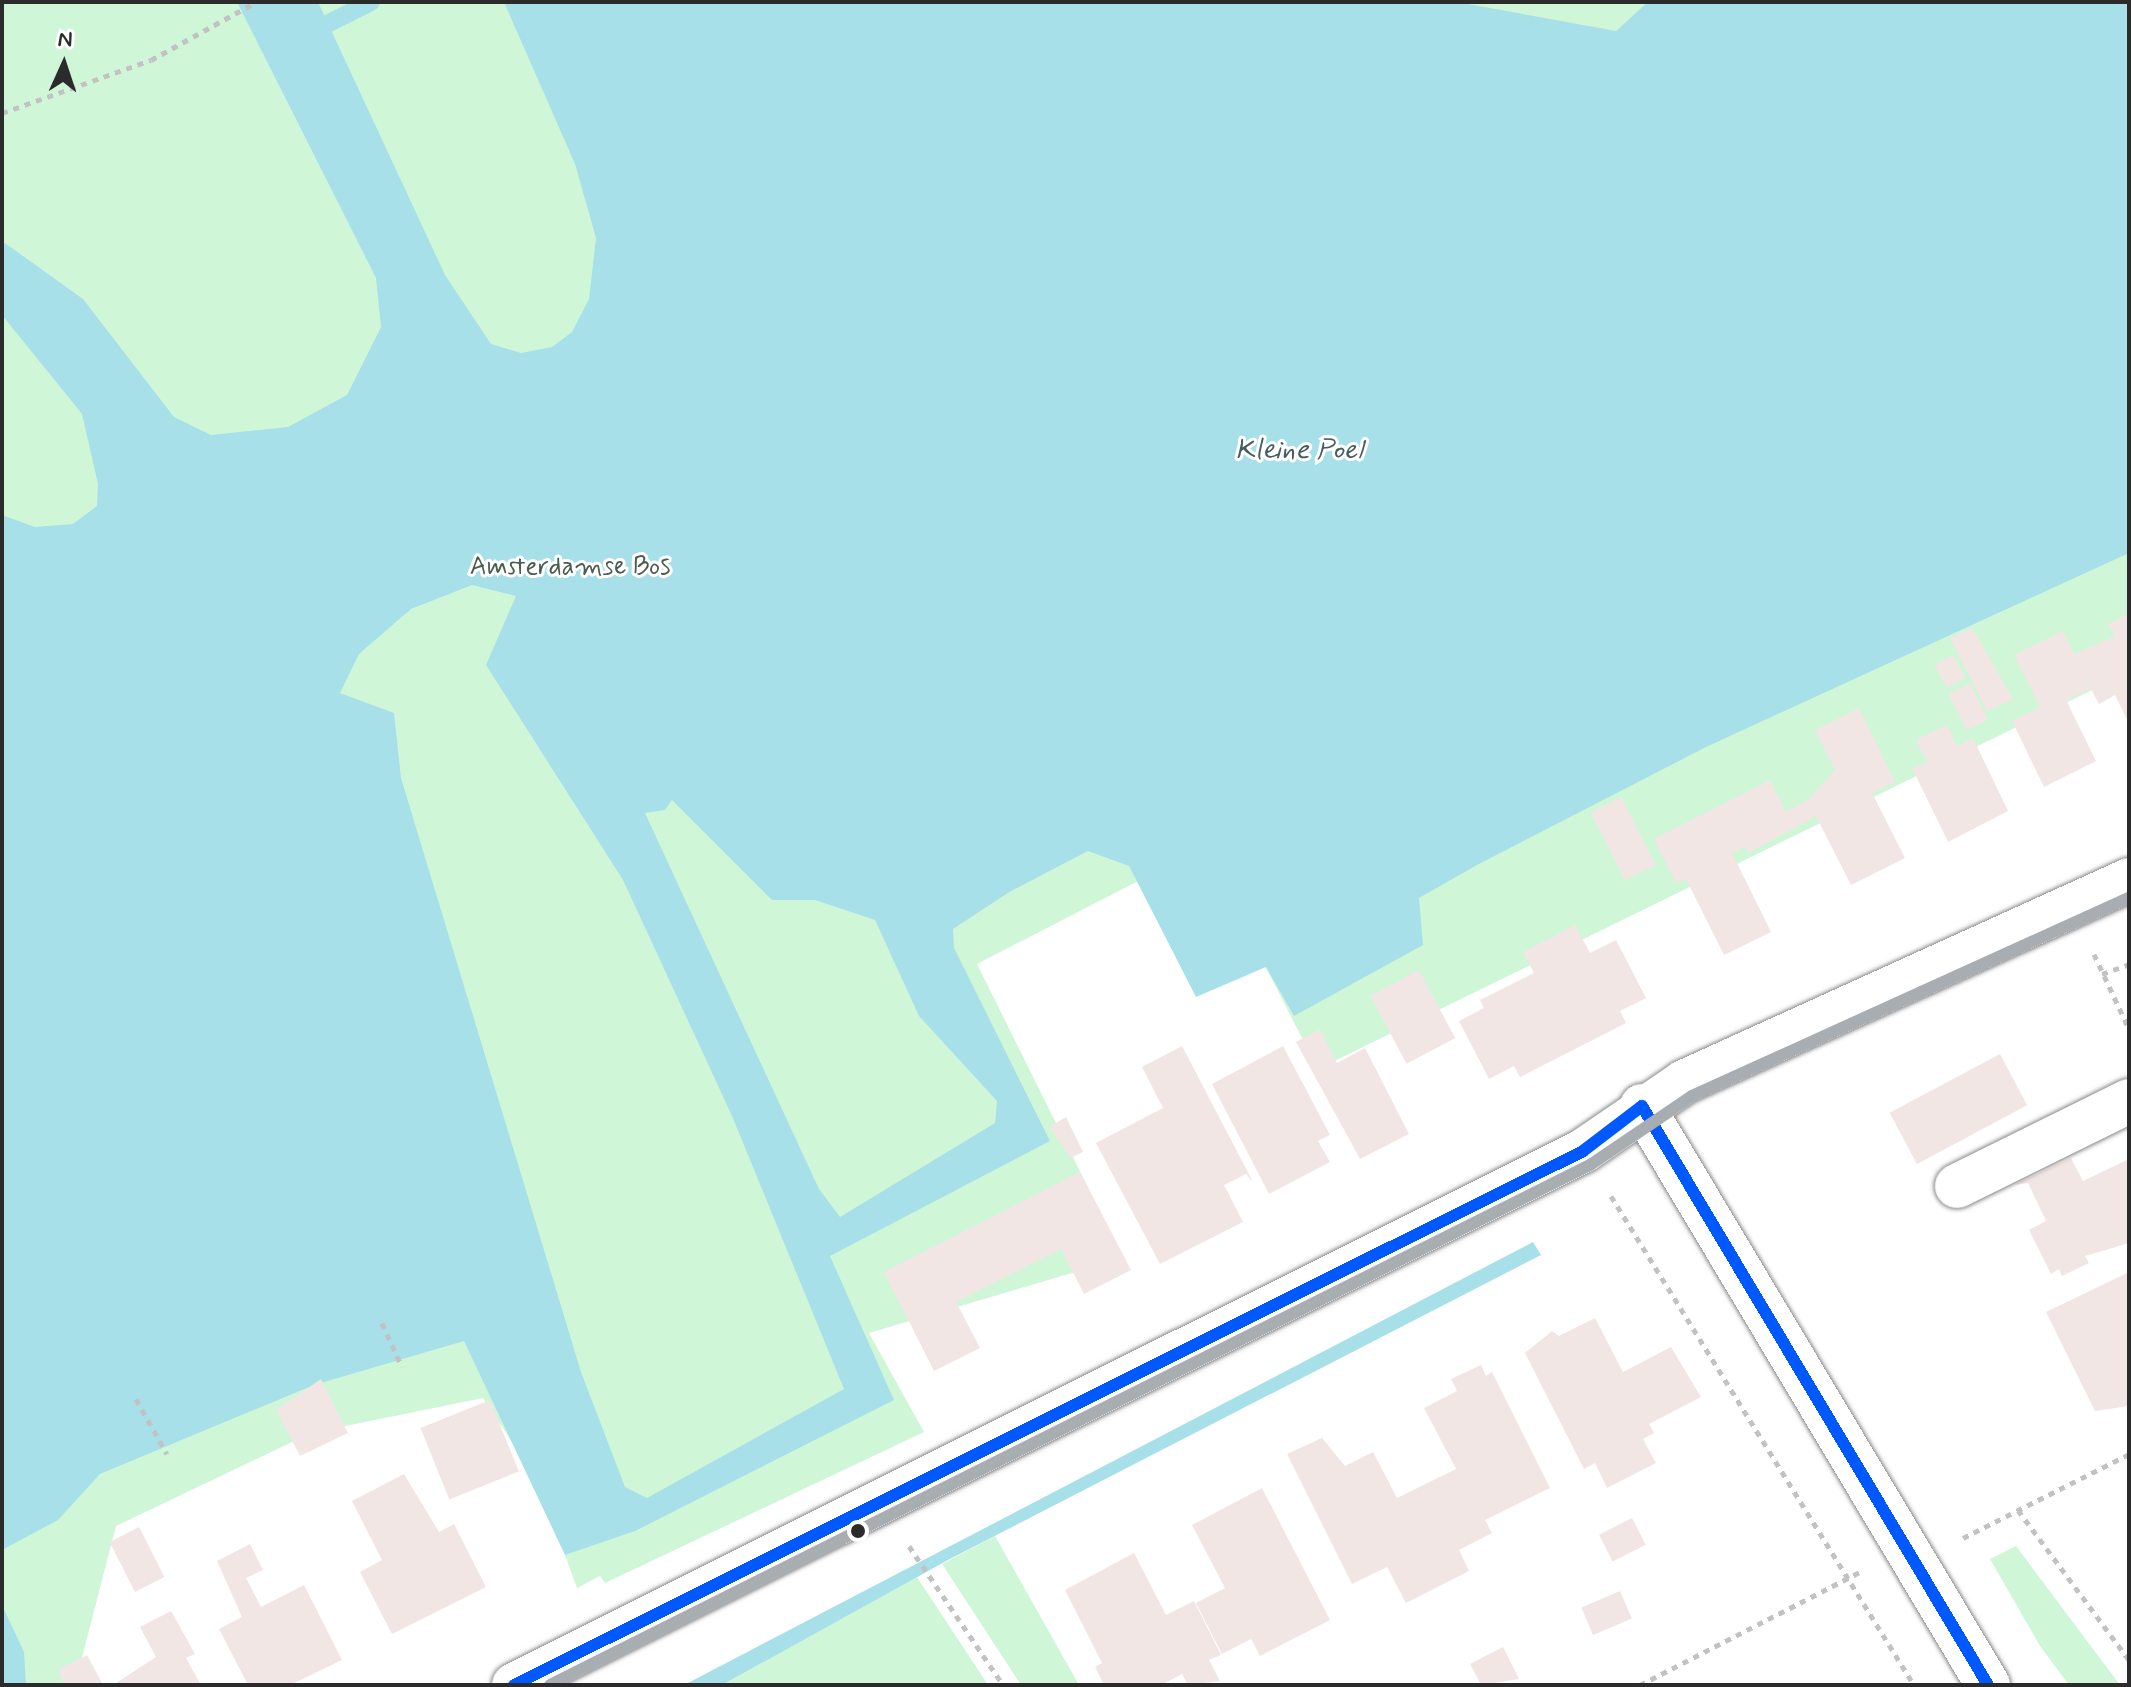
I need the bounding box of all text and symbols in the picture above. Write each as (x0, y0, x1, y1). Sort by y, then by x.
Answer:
north arrow (24, 24, 104, 104)
text: N (57, 26, 73, 54)
water label: Kleine Poel (1236, 434, 1362, 468)
park label: Amsterdamse Bos (469, 552, 671, 584)
unlabelled marker (850, 1523, 866, 1539)

